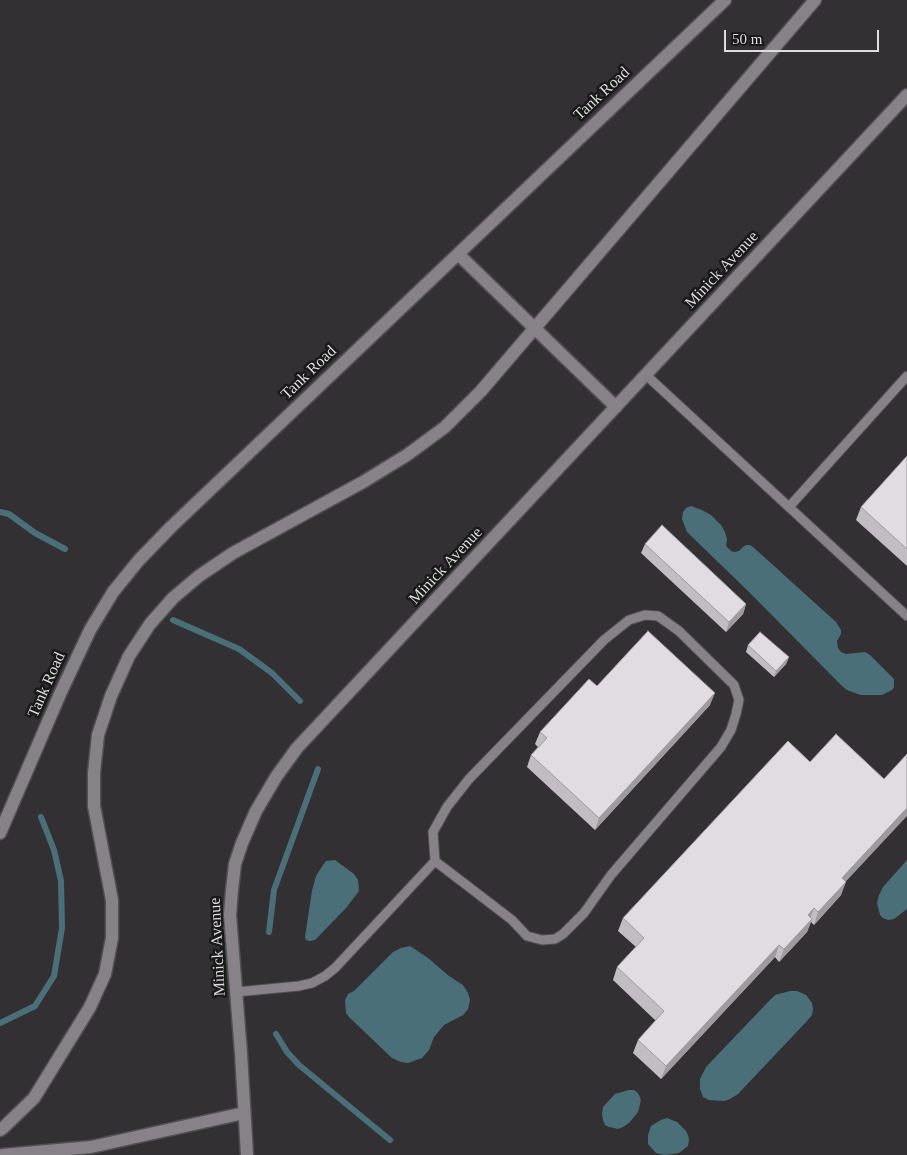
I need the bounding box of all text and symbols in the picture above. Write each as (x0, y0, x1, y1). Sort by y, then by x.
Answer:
scale bar (727, 20, 882, 52)
text: 50 m (732, 31, 762, 47)
street label: Tank Road (570, 63, 634, 125)
street label: Minick Avenue (681, 227, 763, 313)
street label: Tank Road (277, 342, 341, 404)
street label: Minick Avenue (405, 523, 487, 609)
street label: Tank Road (24, 649, 70, 721)
street label: Minick Avenue (206, 897, 230, 997)

